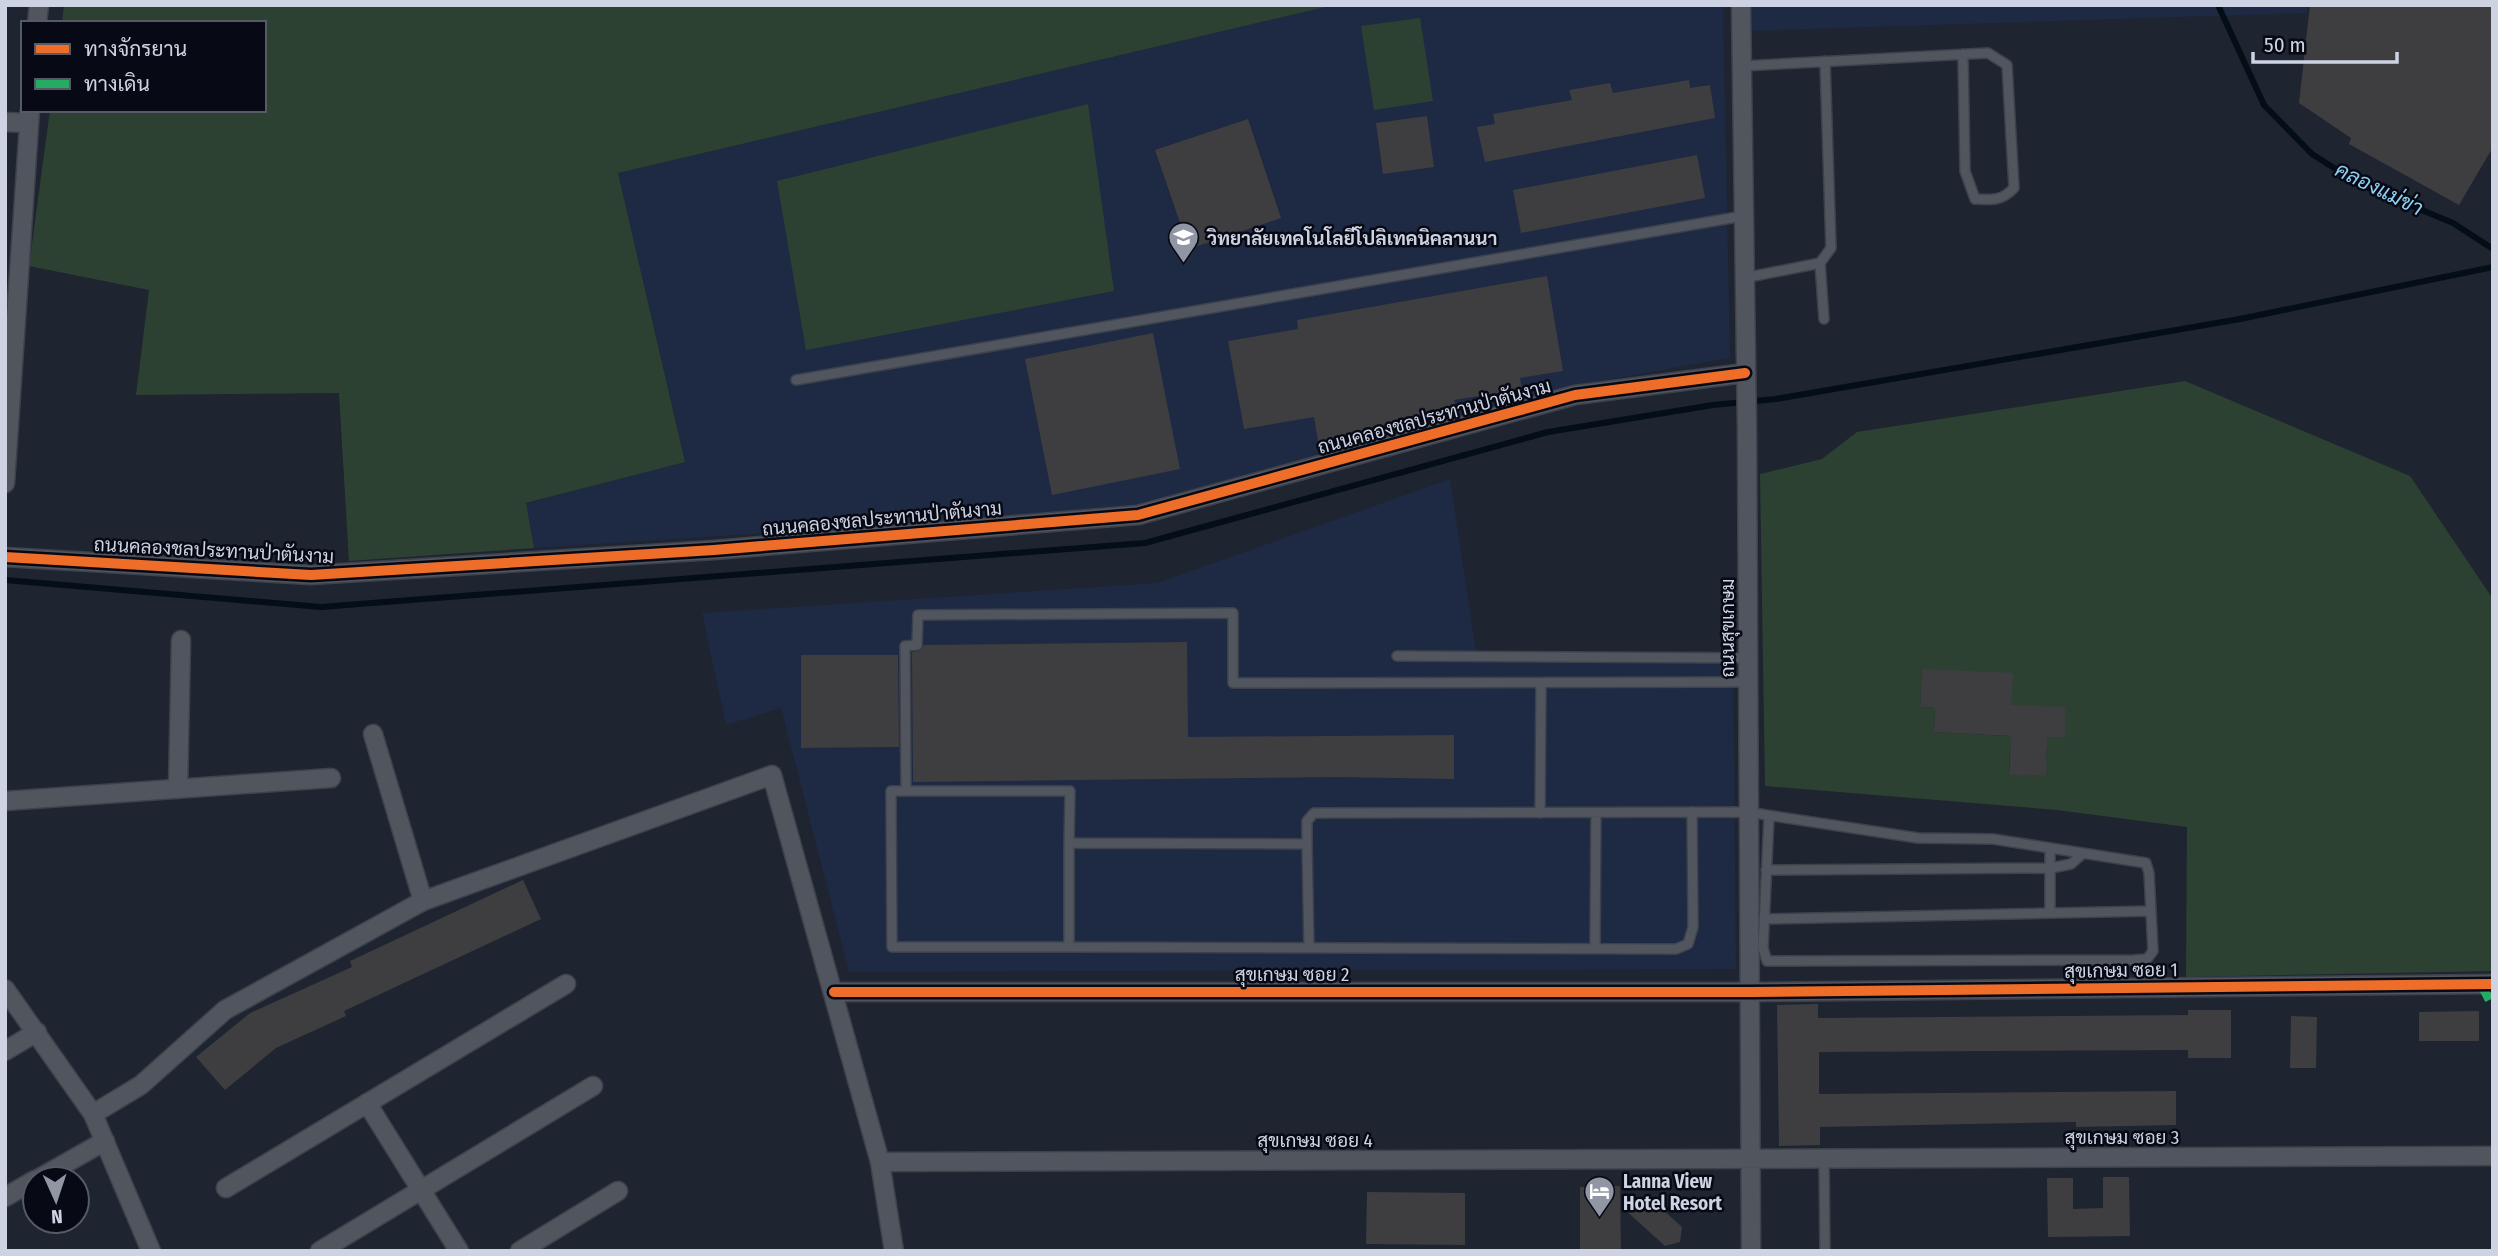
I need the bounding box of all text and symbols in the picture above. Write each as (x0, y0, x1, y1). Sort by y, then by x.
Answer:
legend (21, 21, 266, 112)
scale bar (2253, 21, 2396, 65)
text: 50 m (2264, 32, 2306, 58)
text: ทางจักรยาน (84, 36, 187, 62)
text: ทางเดิน (84, 71, 150, 97)
water label: คลองแม่ข่า (2331, 157, 2427, 221)
school or university icon: วิทยาลัยเทคโนโลยีโปลิเทคนิคลานนา (1167, 221, 1201, 265)
place label: วิทยาลัยเทคโนโลยีโปลิเทคนิคลานนา (1206, 226, 1497, 250)
street label: ถนนคลองชลประทานป่าตันงาม (1315, 373, 1553, 459)
street label: ถนนคลองชลประทานป่าตันงาม (761, 496, 1003, 540)
street label: ถนนคลองชลประทานป่าตันงาม (93, 532, 335, 568)
street label: ถนนสุขเกษม (1716, 579, 1740, 677)
street label: สุขเกษม ซอย 1 (2064, 958, 2178, 984)
street label: สุขเกษม ซอย 2 (1235, 963, 1349, 987)
street label: สุขเกษม ซอย 3 (2065, 1126, 2179, 1150)
street label: สุขเกษม ซอย 4 (1257, 1129, 1373, 1153)
north arrow (21, 1165, 91, 1235)
place label: Lanna View Hotel Resort (1623, 1170, 1722, 1215)
hotel icon: Lanna View Hotel Resort (1583, 1175, 1617, 1219)
text: N (51, 1205, 63, 1228)

